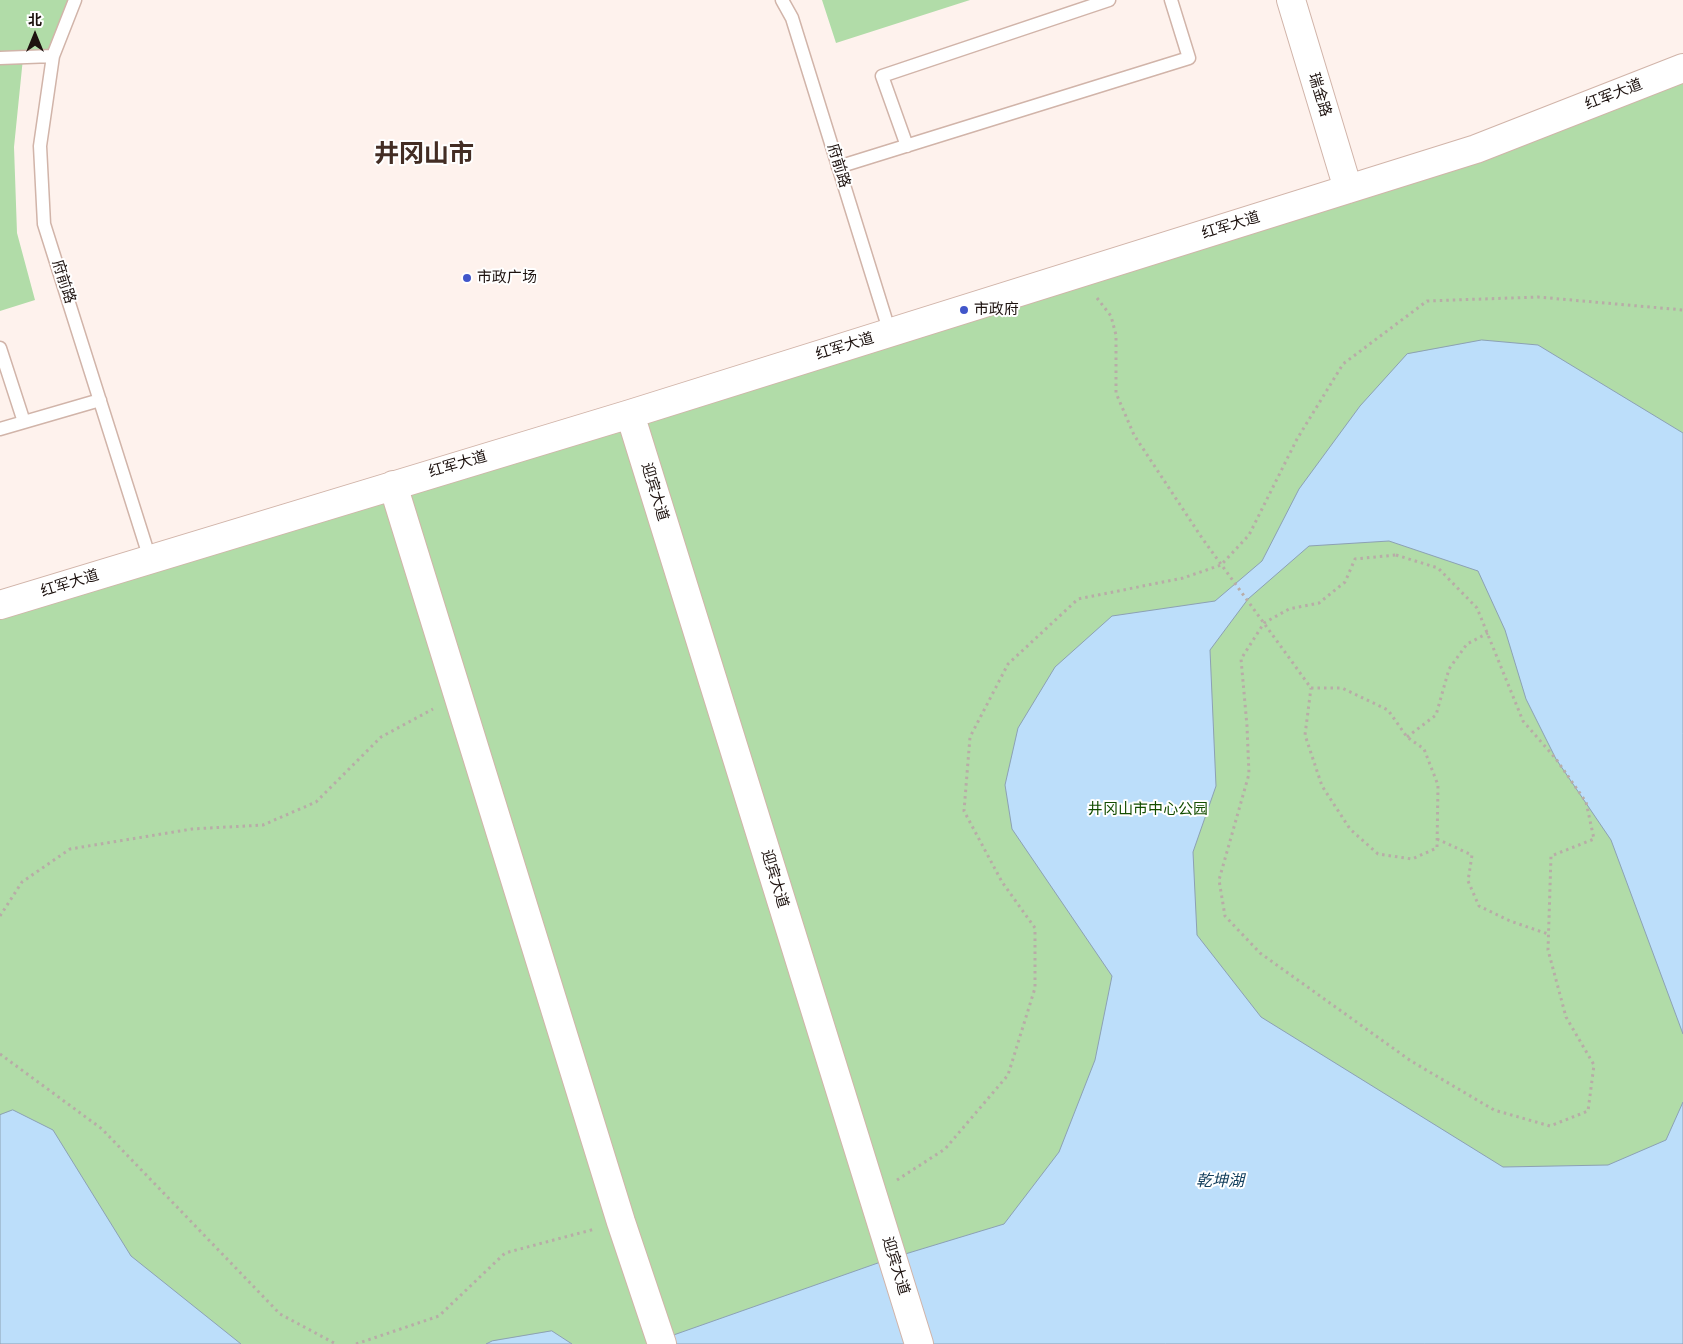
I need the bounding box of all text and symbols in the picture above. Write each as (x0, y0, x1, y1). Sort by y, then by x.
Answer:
north arrow (10, 10, 60, 60)
text: 北 (28, 12, 42, 28)
street label: 瑞金路 (1304, 71, 1334, 119)
street label: 红军大道 (1583, 76, 1645, 114)
district label: 井冈山市 (374, 141, 474, 171)
street label: 府前路 (823, 142, 853, 190)
street label: 红军大道 (1200, 209, 1262, 243)
street label: 府前路 (47, 258, 79, 306)
place label: 市政广场 (477, 269, 537, 287)
marker: 市政广场 (461, 272, 473, 284)
place label: 市政府 (974, 301, 1019, 319)
marker: 市政府 (958, 304, 970, 316)
street label: 红军大道 (814, 330, 876, 364)
street label: 红军大道 (427, 448, 489, 482)
street label: 迎宾大道 (637, 461, 671, 523)
street label: 红军大道 (39, 567, 101, 601)
park label: 井冈山市中心公园 (1088, 801, 1208, 819)
street label: 迎宾大道 (757, 848, 791, 910)
water label: 乾坤湖 (1196, 1172, 1244, 1192)
street label: 迎宾大道 (878, 1235, 912, 1297)

